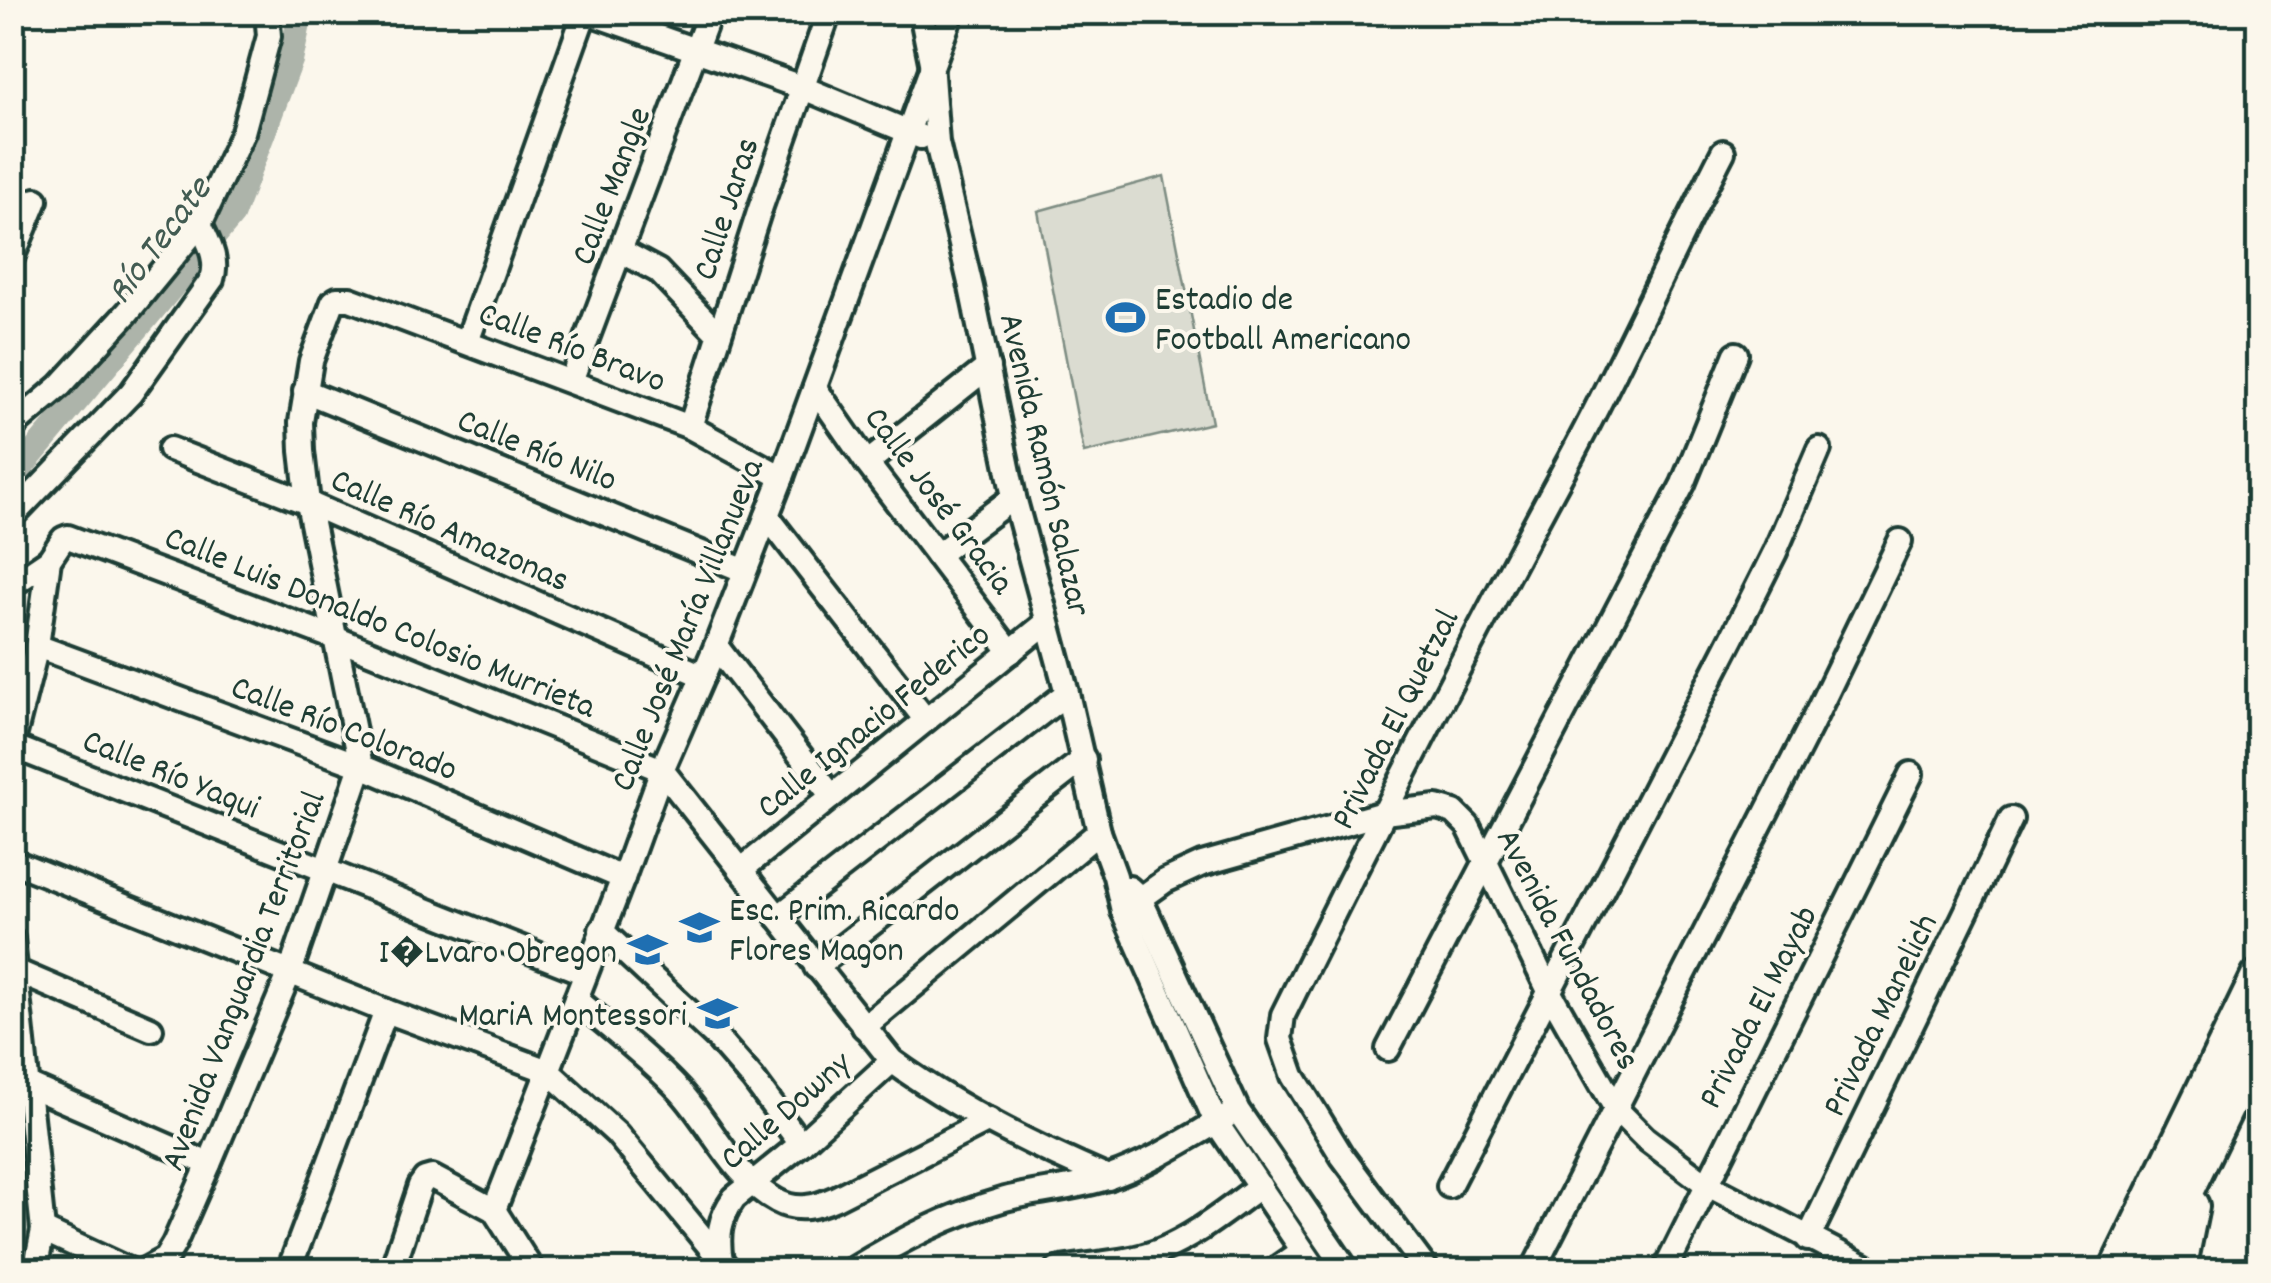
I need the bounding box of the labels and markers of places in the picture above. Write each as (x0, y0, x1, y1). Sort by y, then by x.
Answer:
place label: Estadio de Football Americano (1155, 277, 1411, 367)
sports icon: Estadio de Football Americano (1104, 296, 1146, 338)
place label: Esc. Prim. Ricardo Flores Magon (729, 888, 960, 978)
school or university icon: Esc. Prim. Ricardo Flores Magon (678, 907, 720, 949)
school or university icon: I�Lvaro Obregon (626, 929, 668, 971)
place label: I�Lvaro Obregon (379, 930, 617, 980)
school or university icon: MariA Montessori (696, 992, 738, 1034)
place label: MariA Montessori (459, 993, 687, 1043)

